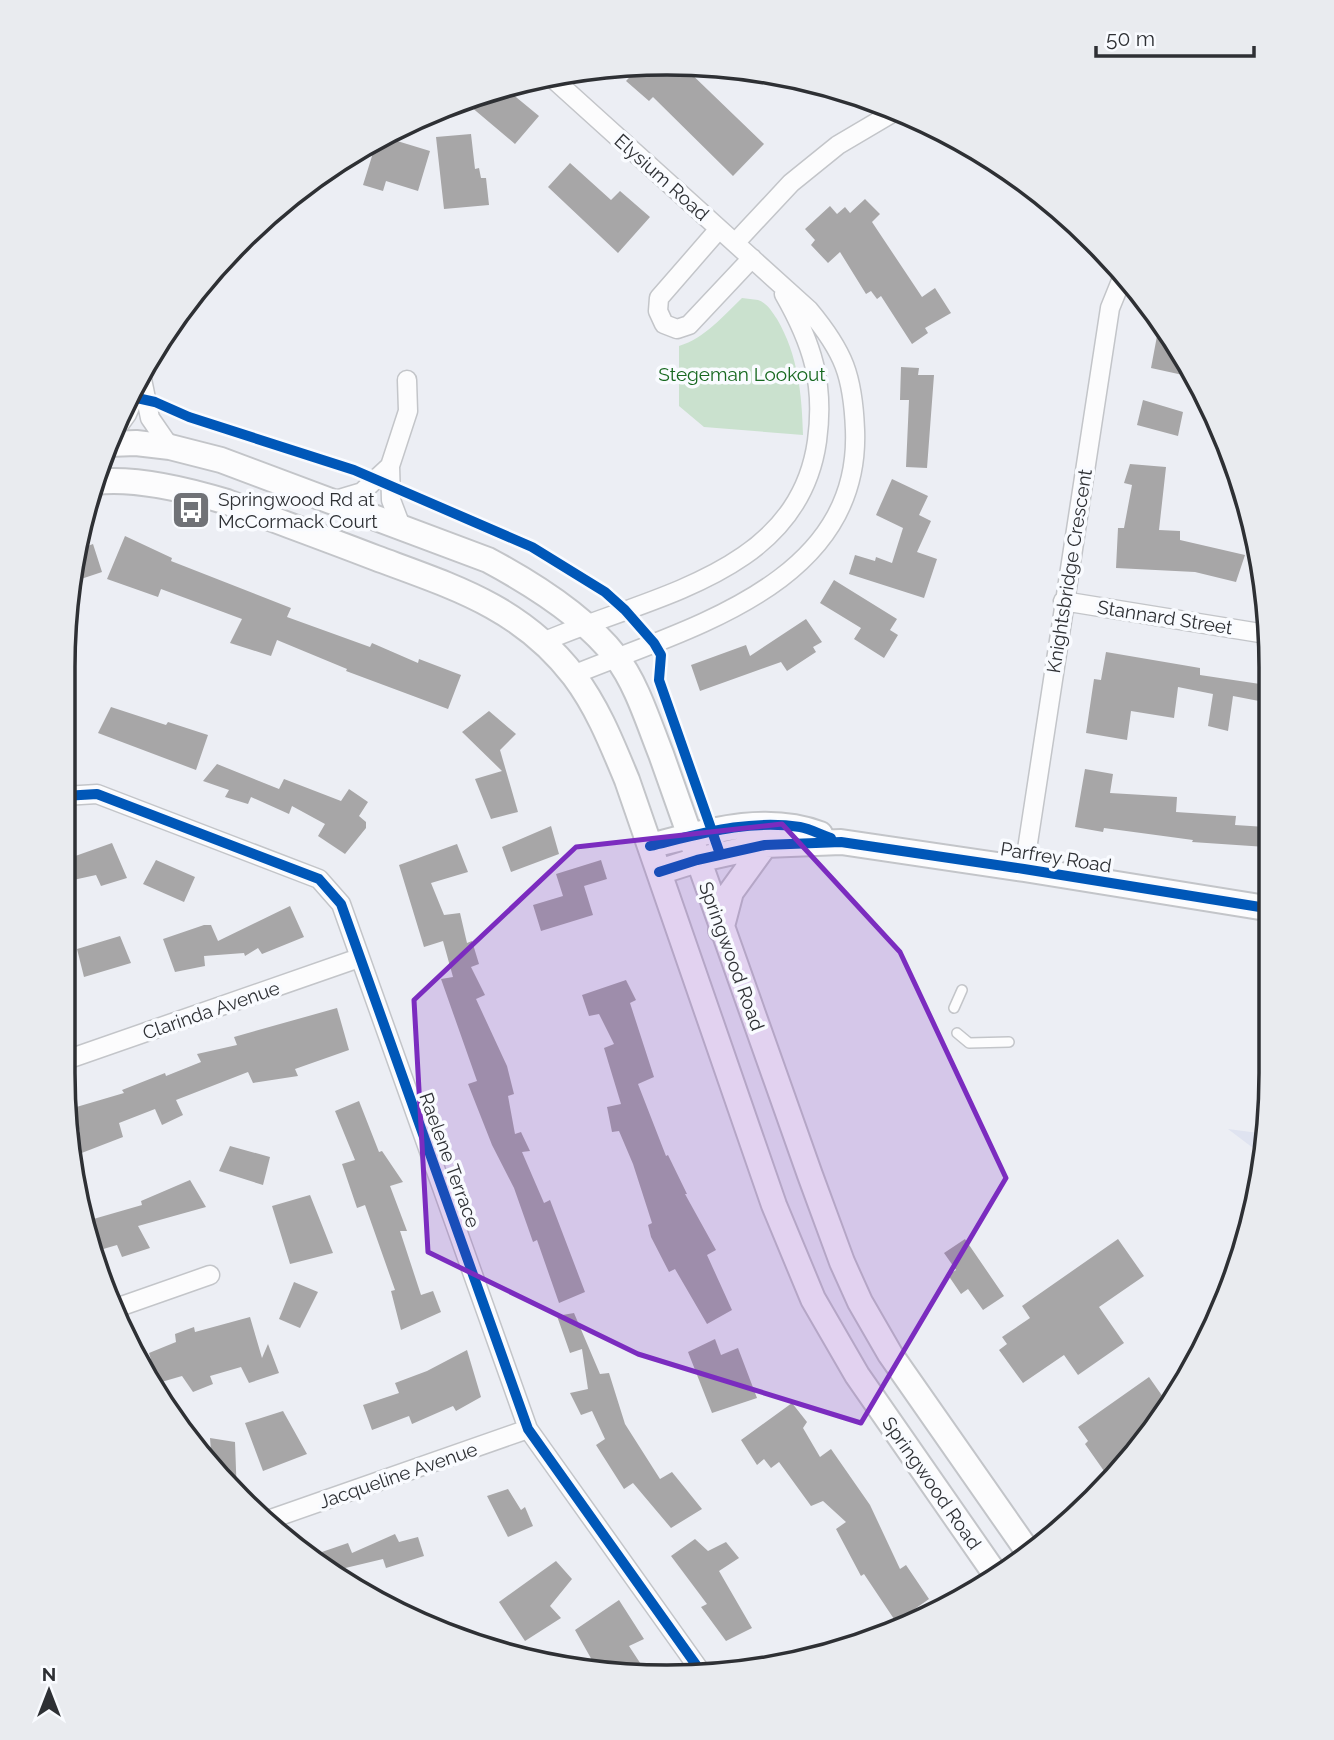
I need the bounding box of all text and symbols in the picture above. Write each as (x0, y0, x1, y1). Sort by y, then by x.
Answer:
scale bar (1096, 14, 1254, 58)
text: 50 m (1106, 26, 1155, 51)
street label: Elysium Road (610, 129, 714, 225)
park label: Stegeman Lookout (658, 363, 826, 385)
street label: Knightsbridge Crescent (1042, 467, 1096, 675)
place label: Springwood Rd at McCormack Court (218, 488, 378, 532)
bus stop icon: Springwood Rd at McCormack Court (170, 489, 212, 531)
street label: Stannard Street (1096, 595, 1235, 639)
street label: Parfrey Road (999, 837, 1113, 877)
street label: Springwood Road (695, 879, 769, 1033)
street label: Clarinda Avenue (140, 976, 282, 1044)
street label: Raelene Terrace (415, 1089, 485, 1231)
street label: Springwood Road (878, 1412, 986, 1554)
street label: Jacqueline Avenue (316, 1438, 480, 1512)
north arrow (14, 1656, 84, 1726)
text: N (42, 1663, 56, 1685)

